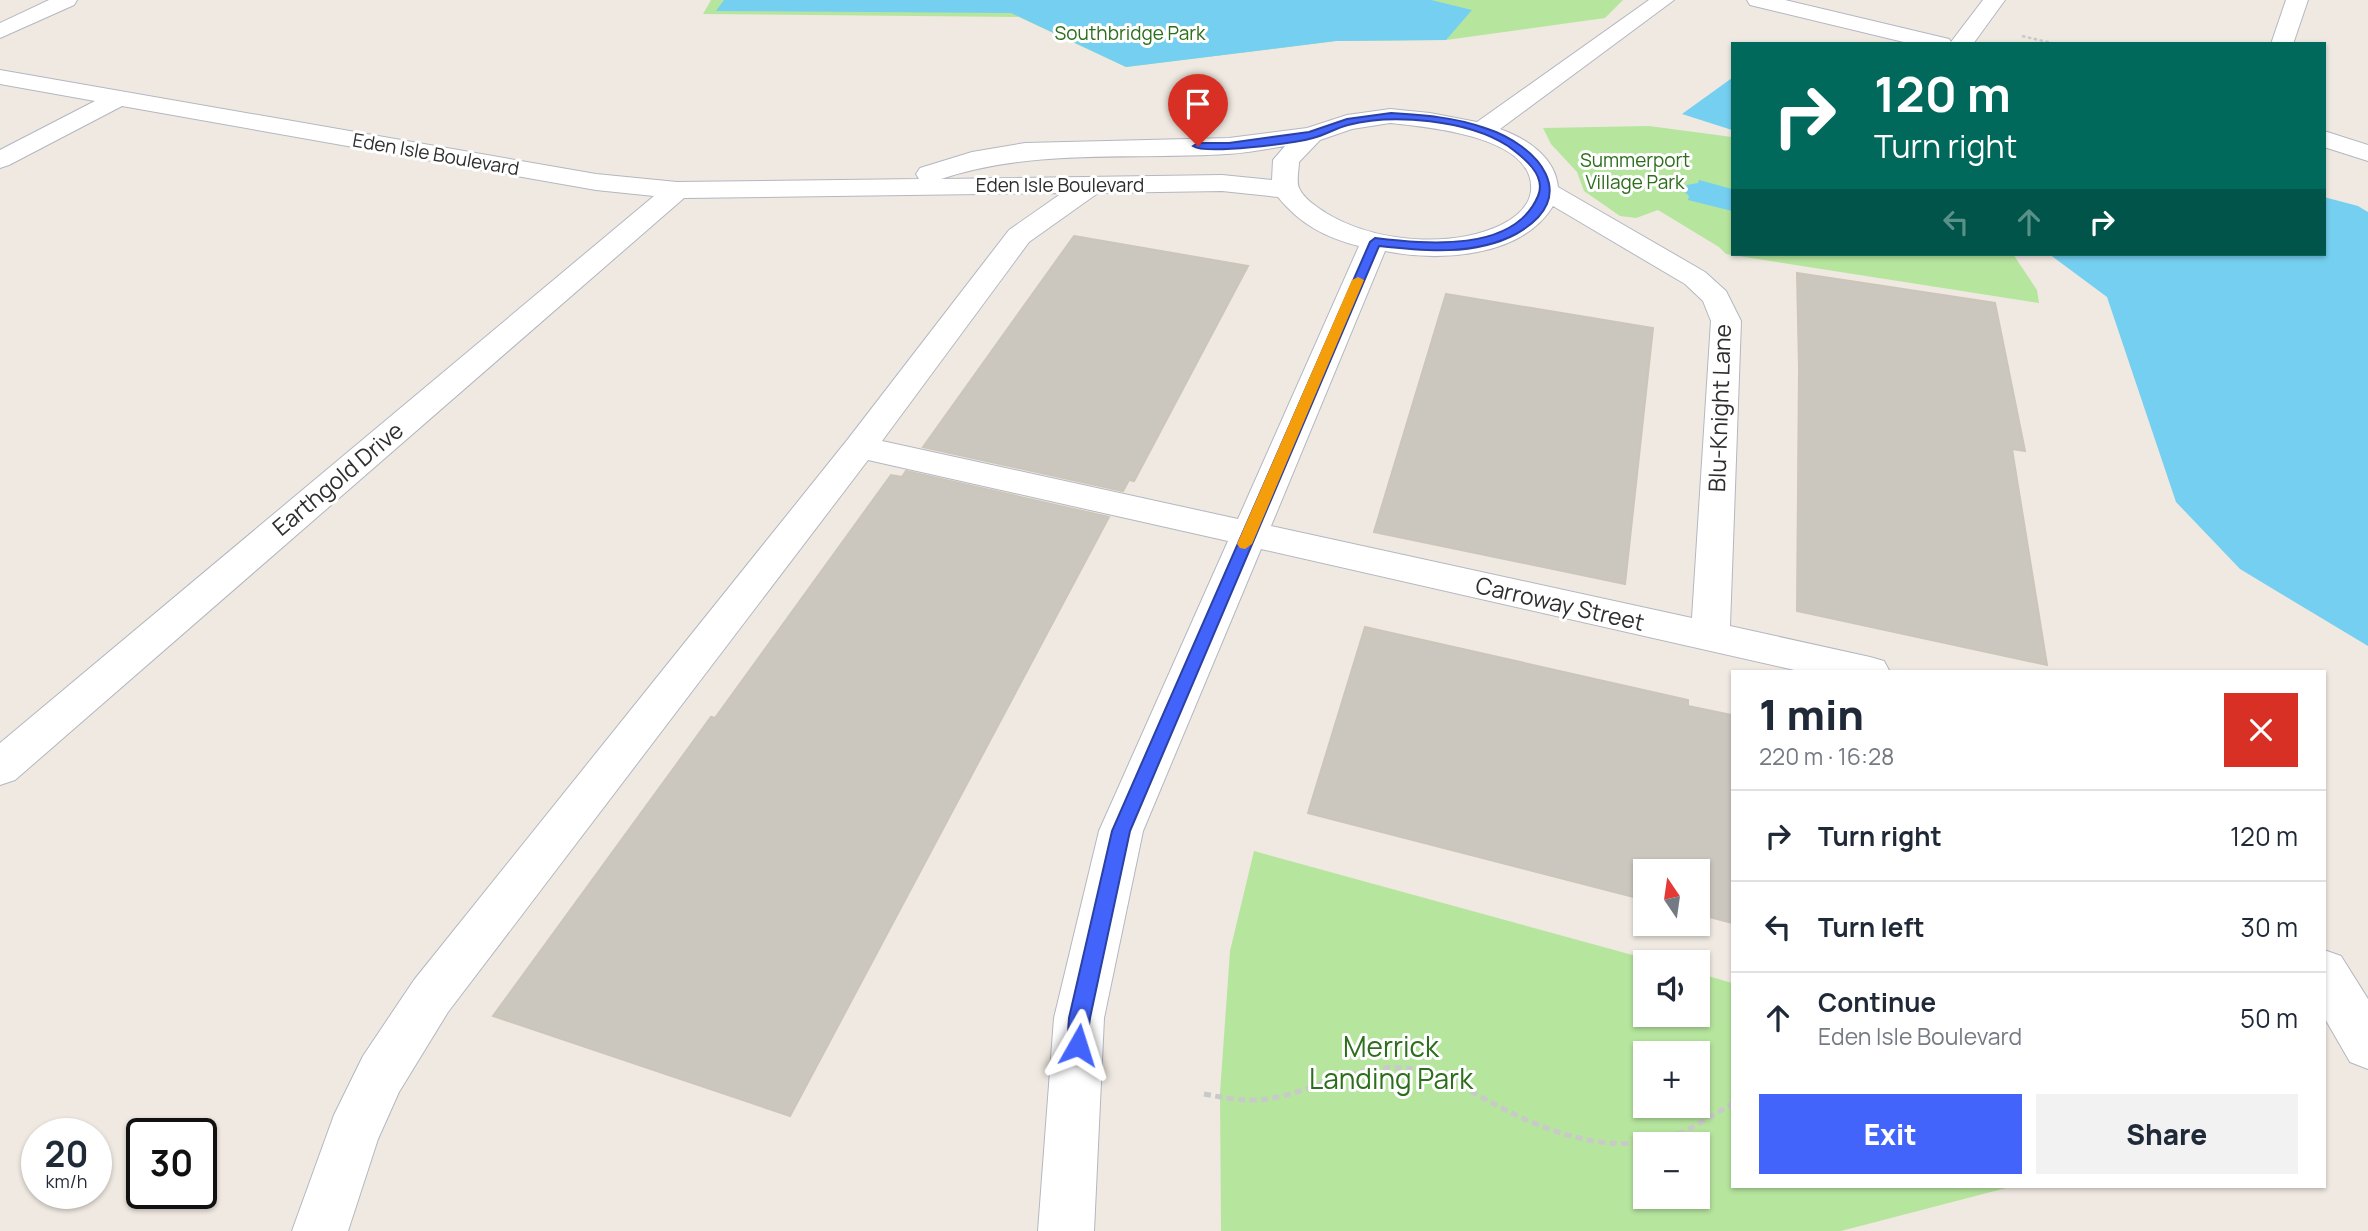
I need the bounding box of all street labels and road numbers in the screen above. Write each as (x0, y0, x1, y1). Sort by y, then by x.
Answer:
street label: Eden Isle Boulevard (351, 127, 521, 181)
street label: Eden Isle Boulevard (976, 172, 1144, 198)
street label: Blu-Knight Lane (1700, 323, 1738, 493)
street label: Earthgold Drive (265, 414, 410, 542)
street label: Carroway Street (1473, 568, 1648, 638)

